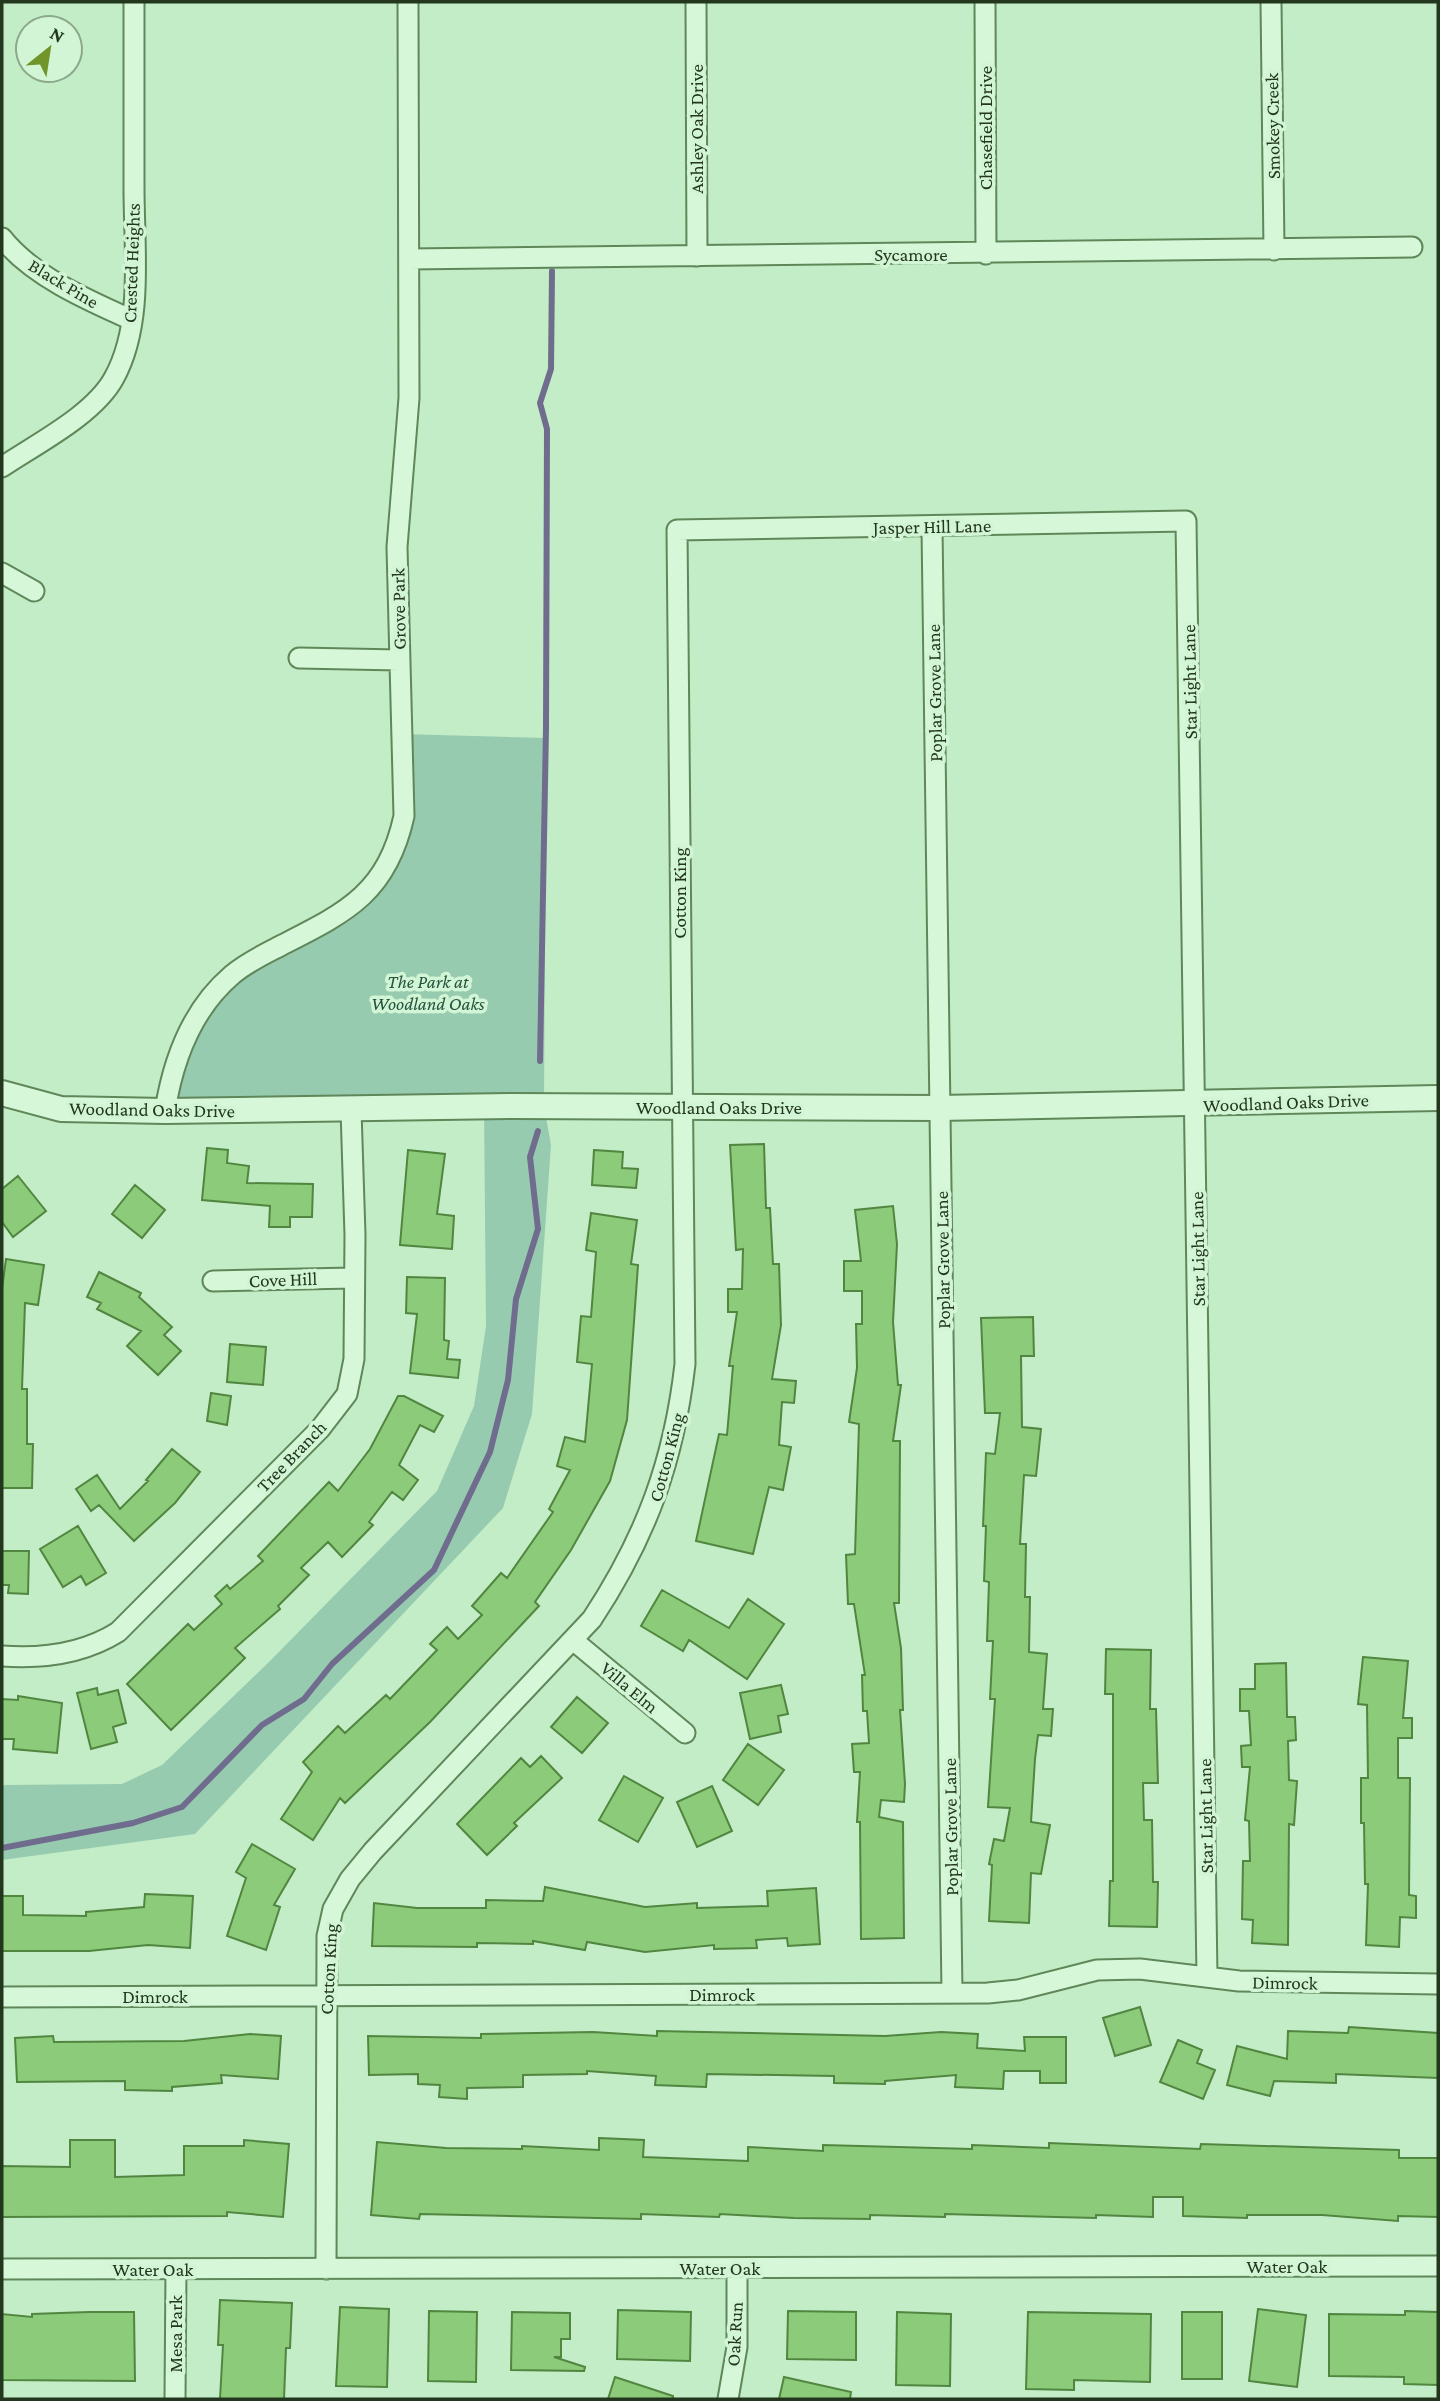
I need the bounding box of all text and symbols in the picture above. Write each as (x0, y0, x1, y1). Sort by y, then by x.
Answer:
north arrow (14, 14, 84, 84)
text: N (46, 22, 68, 47)
street label: Ashley Oak Drive (686, 64, 707, 194)
street label: Chasefield Drive (975, 66, 996, 190)
street label: Smokey Creek (1261, 72, 1284, 179)
street label: Crested Heights (119, 203, 144, 323)
street label: Sycamore (874, 244, 948, 265)
street label: Black Pine (25, 254, 102, 312)
street label: Jasper Hill Lane (871, 515, 991, 538)
street label: Grove Park (387, 567, 410, 650)
street label: Poplar Grove Lane (923, 624, 946, 762)
street label: Star Light Lane (1178, 624, 1201, 740)
street label: Cotton King (669, 847, 690, 939)
park label: The Park at Woodland Oaks (371, 971, 485, 1014)
street label: Woodland Oaks Drive (1203, 1089, 1369, 1116)
street label: Woodland Oaks Drive (636, 1097, 802, 1118)
street label: Woodland Oaks Drive (69, 1098, 235, 1121)
street label: Poplar Grove Lane (931, 1191, 954, 1329)
street label: Star Light Lane (1186, 1191, 1209, 1307)
street label: Cove Hill (248, 1268, 318, 1291)
street label: Cotton King (645, 1410, 688, 1504)
street label: Tree Branch (252, 1416, 330, 1496)
street label: Villa Elm (597, 1657, 663, 1717)
street label: Poplar Grove Lane (939, 1758, 962, 1896)
street label: Star Light Lane (1194, 1758, 1217, 1874)
street label: Cotton King (316, 1923, 341, 2015)
street label: Dimrock (1252, 1971, 1319, 1994)
street label: Dimrock (689, 1984, 756, 2005)
street label: Dimrock (122, 1986, 189, 2007)
street label: Water Oak (1247, 2256, 1328, 2277)
street label: Water Oak (680, 2258, 761, 2279)
street label: Water Oak (113, 2259, 194, 2280)
street label: Mesa Park (165, 2294, 186, 2373)
street label: Oak Run (722, 2301, 747, 2367)

